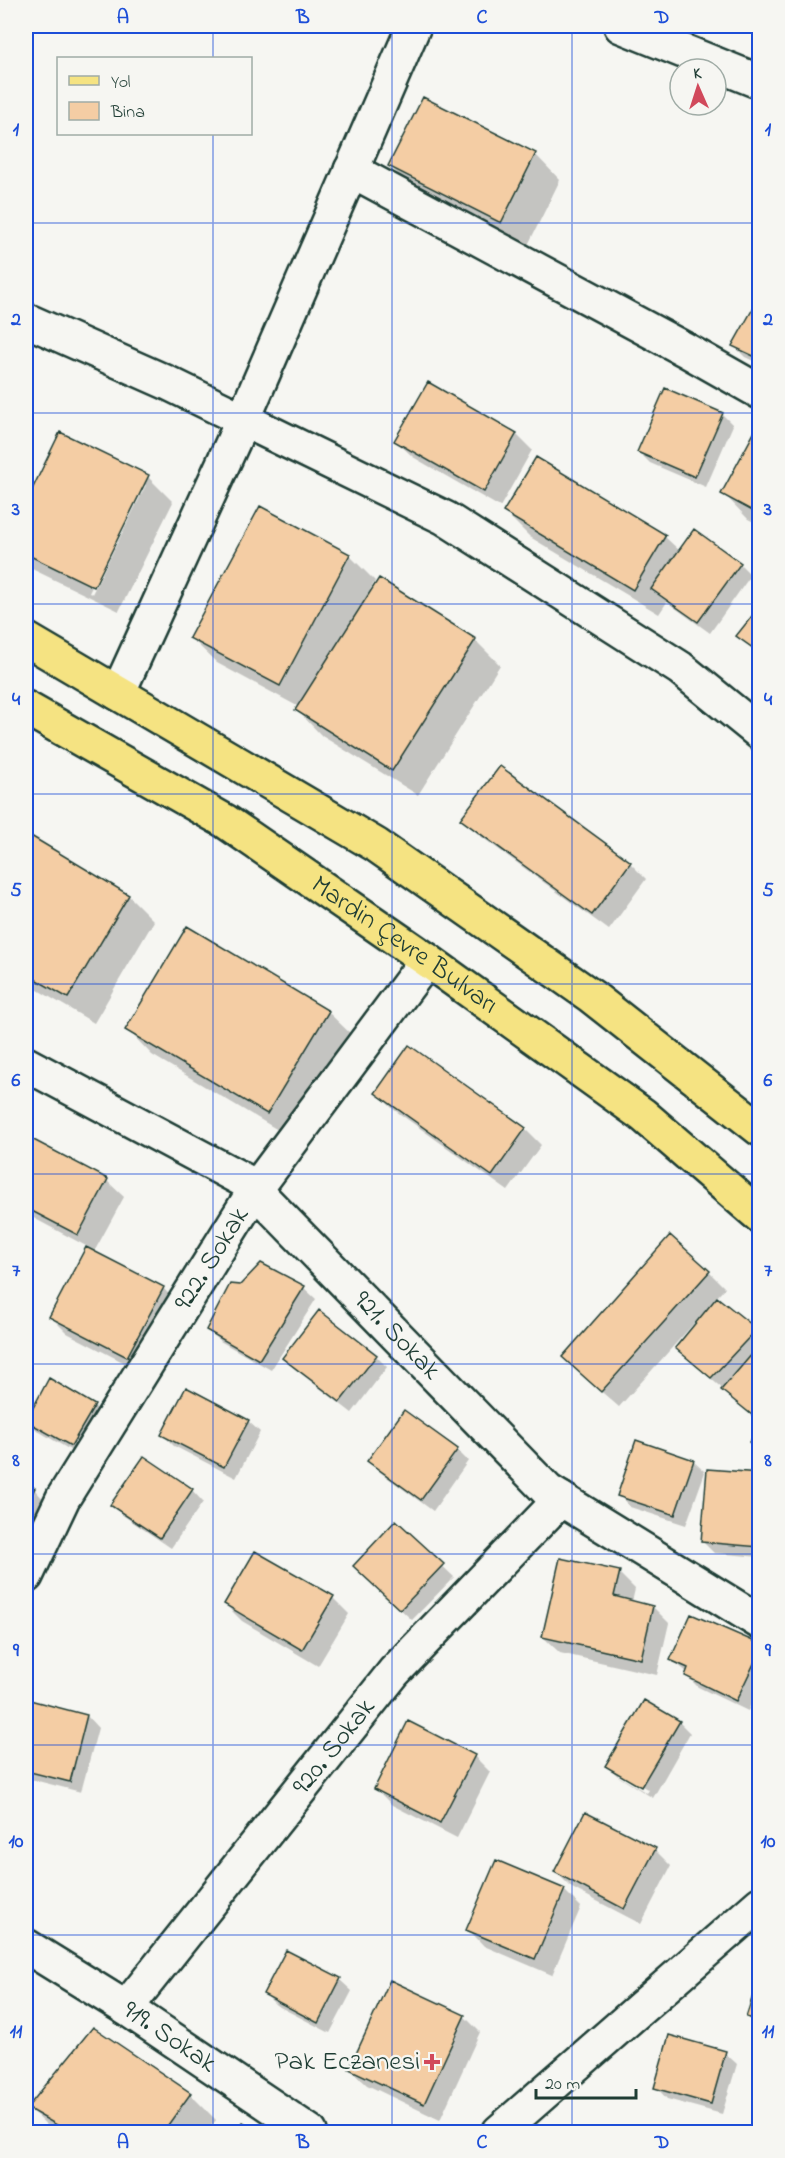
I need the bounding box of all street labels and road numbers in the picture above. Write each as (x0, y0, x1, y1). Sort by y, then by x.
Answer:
street label: Mardin Çevre Bulvarı (303, 866, 506, 1024)
street label: 922. Sokak (165, 1199, 259, 1319)
street label: 921. Sokak (344, 1282, 450, 1389)
street label: 920. Sokak (283, 1690, 385, 1804)
street label: 919. Sokak (115, 1991, 224, 2083)

